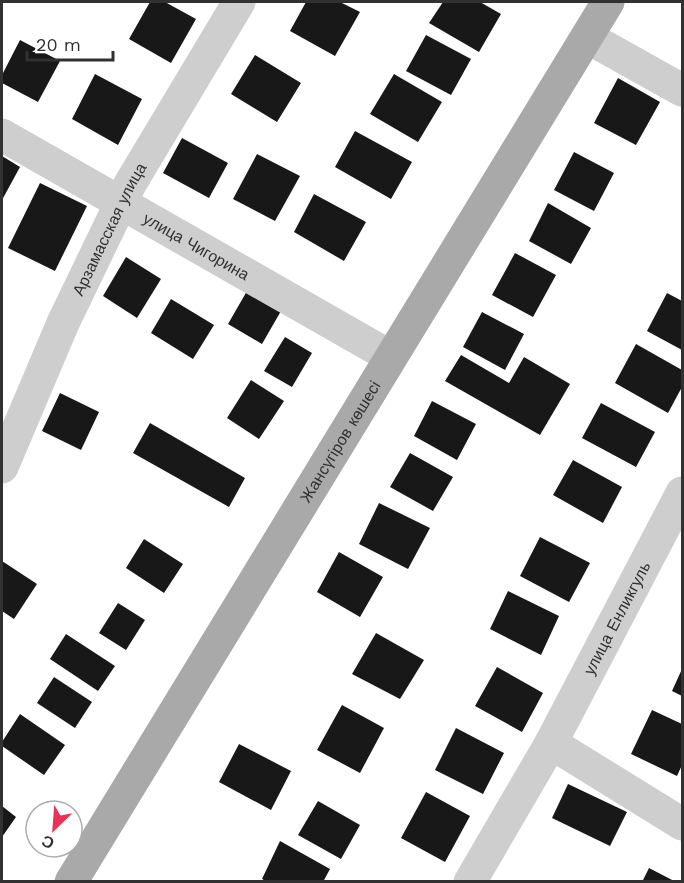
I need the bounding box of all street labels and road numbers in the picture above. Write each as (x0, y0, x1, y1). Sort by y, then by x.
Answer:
street label: Арзамасская улица (68, 159, 150, 299)
street label: улица Чигорина (140, 208, 253, 284)
street label: Жансүгіров көшесі (295, 377, 384, 506)
street label: улица Енликгуль (579, 558, 654, 678)

